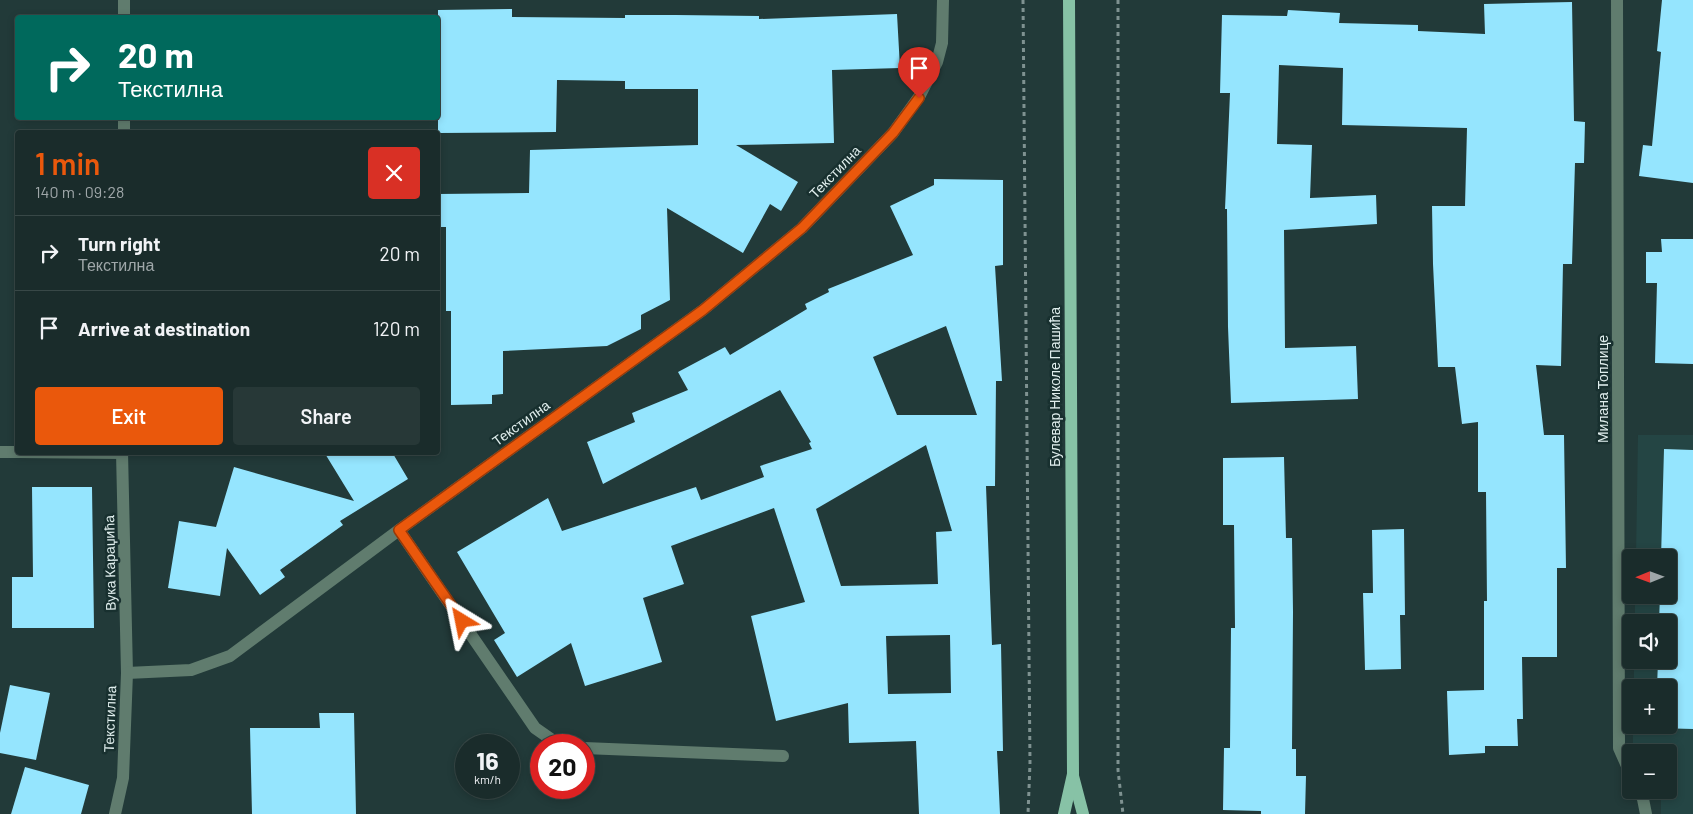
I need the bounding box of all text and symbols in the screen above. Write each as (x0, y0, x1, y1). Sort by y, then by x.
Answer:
text: 20 m (118, 33, 194, 75)
icon: right (35, 35, 100, 100)
pin (898, 47, 940, 98)
icon: arrive (905, 54, 933, 82)
text: Текстилна (118, 75, 223, 101)
street label: Текстилна (805, 142, 864, 202)
text: 1 min (35, 145, 100, 181)
button: close (368, 147, 420, 199)
text: 140 m · 09:28 (35, 182, 124, 201)
text: Turn right (78, 232, 160, 255)
icon: right (35, 239, 63, 267)
text: 20 m (380, 242, 420, 265)
text: Текстилна (78, 255, 154, 274)
street label: Булевар Николе Пашића (1046, 307, 1063, 467)
icon: arrive (35, 314, 63, 342)
text: Arrive at destination (78, 317, 250, 340)
text: 120 m (373, 317, 420, 340)
street label: Милана Топлице (1594, 335, 1611, 443)
button: Exit (35, 387, 223, 445)
button: Share (233, 387, 420, 445)
street label: Текстилна (489, 396, 553, 449)
street label: Вука Караџића (100, 515, 119, 611)
north arrow (1622, 549, 1678, 604)
map controls (1622, 549, 1677, 799)
position arrow (435, 594, 487, 646)
button: sound (1622, 614, 1677, 669)
button: + (1622, 679, 1677, 734)
street label: Текстилна (100, 685, 119, 753)
speed limit sign: 20 (530, 734, 595, 799)
button: − (1622, 744, 1677, 799)
text: 16 (476, 745, 499, 775)
text: km/h (474, 772, 501, 786)

